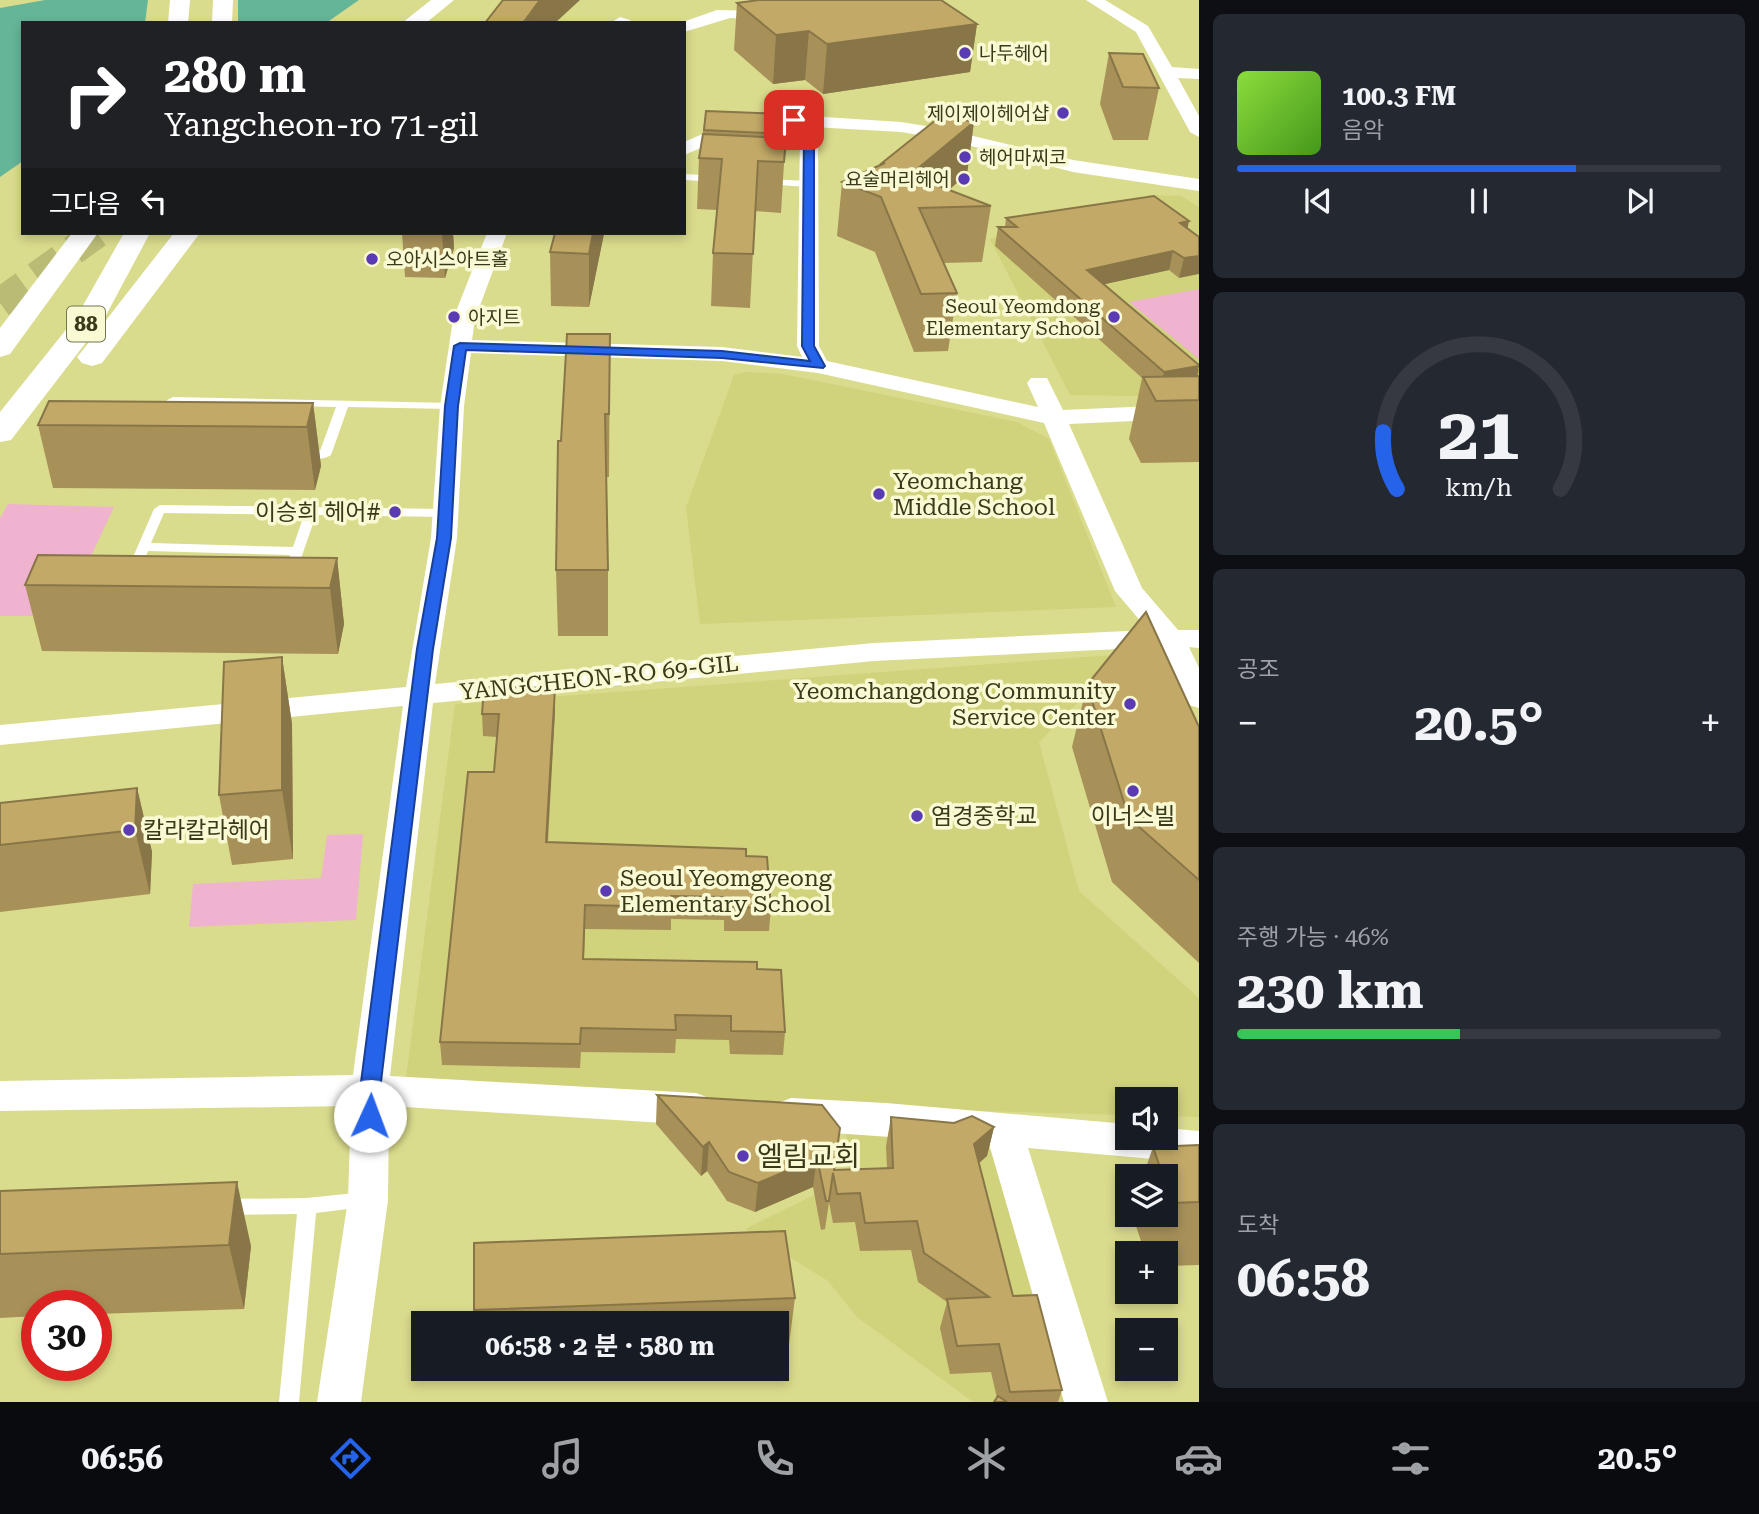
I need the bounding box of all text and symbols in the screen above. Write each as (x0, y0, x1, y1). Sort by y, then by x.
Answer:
place label: 나두헤어 (979, 42, 1049, 65)
marker: 나두헤어 (957, 45, 973, 61)
text: 280 m (164, 47, 306, 104)
icon: right (49, 49, 140, 140)
text: 100.3 FM (1342, 81, 1456, 111)
pin (764, 90, 824, 150)
icon: arrive (775, 101, 813, 139)
place label: 제이제이헤어샵 (927, 102, 1049, 125)
marker: 제이제이헤어샵 (1055, 105, 1071, 121)
text: Yangcheon-ro 71-gil (164, 106, 478, 144)
text: 음악 (1342, 117, 1384, 144)
place label: 헤어마찌코 (979, 146, 1066, 169)
marker: 헤어마찌코 (957, 149, 973, 165)
place label: 요술머리헤어 (845, 168, 950, 191)
marker: 요술머리헤어 (956, 171, 972, 187)
icon: left (135, 182, 173, 220)
icon: previous (1299, 182, 1337, 220)
icon: pause (1460, 182, 1498, 220)
icon: next (1621, 182, 1659, 220)
text: 그다음 (49, 189, 121, 219)
place label: 오아시스아트홀 (386, 248, 508, 271)
marker: 오아시스아트홀 (364, 251, 380, 267)
place label: Seoul Yeomdong Elementary School (926, 295, 1100, 340)
road number: 88 (67, 306, 105, 342)
place label: 아지트 (468, 306, 520, 329)
marker: 아지트 (446, 309, 462, 325)
marker: Seoul Yeomdong Elementary School (1106, 309, 1122, 325)
text: 21 (1438, 393, 1520, 478)
place label: Yeomchang Middle School (893, 468, 1055, 521)
text: km/h (1446, 473, 1512, 502)
marker: Yeomchang Middle School (871, 486, 887, 502)
place label: 이승희 헤어# (255, 499, 381, 526)
marker: 이승희 헤어# (387, 504, 403, 520)
street label: YANGCHEON-RO 69-GIL (458, 650, 740, 706)
text: 공조 (1237, 656, 1279, 683)
place label: Yeomchangdong Community Service Center (793, 678, 1116, 731)
text: 20.5° (1414, 692, 1544, 753)
marker: Yeomchangdong Community Service Center (1122, 696, 1138, 712)
text: − (1237, 701, 1258, 745)
text: + (1700, 701, 1721, 745)
marker: 이너스빌 (1125, 783, 1141, 799)
place label: 염경중학교 (931, 803, 1037, 830)
place label: 이너스빌 (1091, 803, 1175, 830)
marker: 염경중학교 (909, 808, 925, 824)
place label: 칼라칼라헤어 (143, 817, 270, 844)
marker: 칼라칼라헤어 (121, 822, 137, 838)
place label: Seoul Yeomgyeong Elementary School (620, 865, 832, 918)
marker: Seoul Yeomgyeong Elementary School (598, 883, 614, 899)
text: 주행 가능 · 46% (1237, 924, 1389, 951)
text: 230 km (1237, 960, 1424, 1021)
position arrow (333, 1079, 407, 1153)
map controls (1115, 1087, 1178, 1381)
button: sound (1115, 1087, 1178, 1150)
place label: 엘림교회 (757, 1140, 860, 1173)
marker: 엘림교회 (735, 1148, 751, 1164)
button: layers (1115, 1164, 1178, 1227)
text: 도착 (1237, 1212, 1279, 1239)
button: + (1115, 1241, 1178, 1304)
text: 06:58 (1237, 1248, 1370, 1309)
speed limit sign: 30 (21, 1290, 112, 1381)
button: − (1115, 1318, 1178, 1381)
text: 06:58 · 2 분 · 580 m (485, 1331, 715, 1361)
icon: directions (326, 1434, 375, 1483)
icon: music (538, 1434, 587, 1483)
icon: phone (750, 1434, 799, 1483)
icon: climate (962, 1434, 1011, 1483)
icon: car (1174, 1434, 1223, 1483)
icon: filters (1386, 1434, 1435, 1483)
text: 06:56 (81, 1439, 163, 1477)
text: 20.5° (1598, 1439, 1677, 1477)

